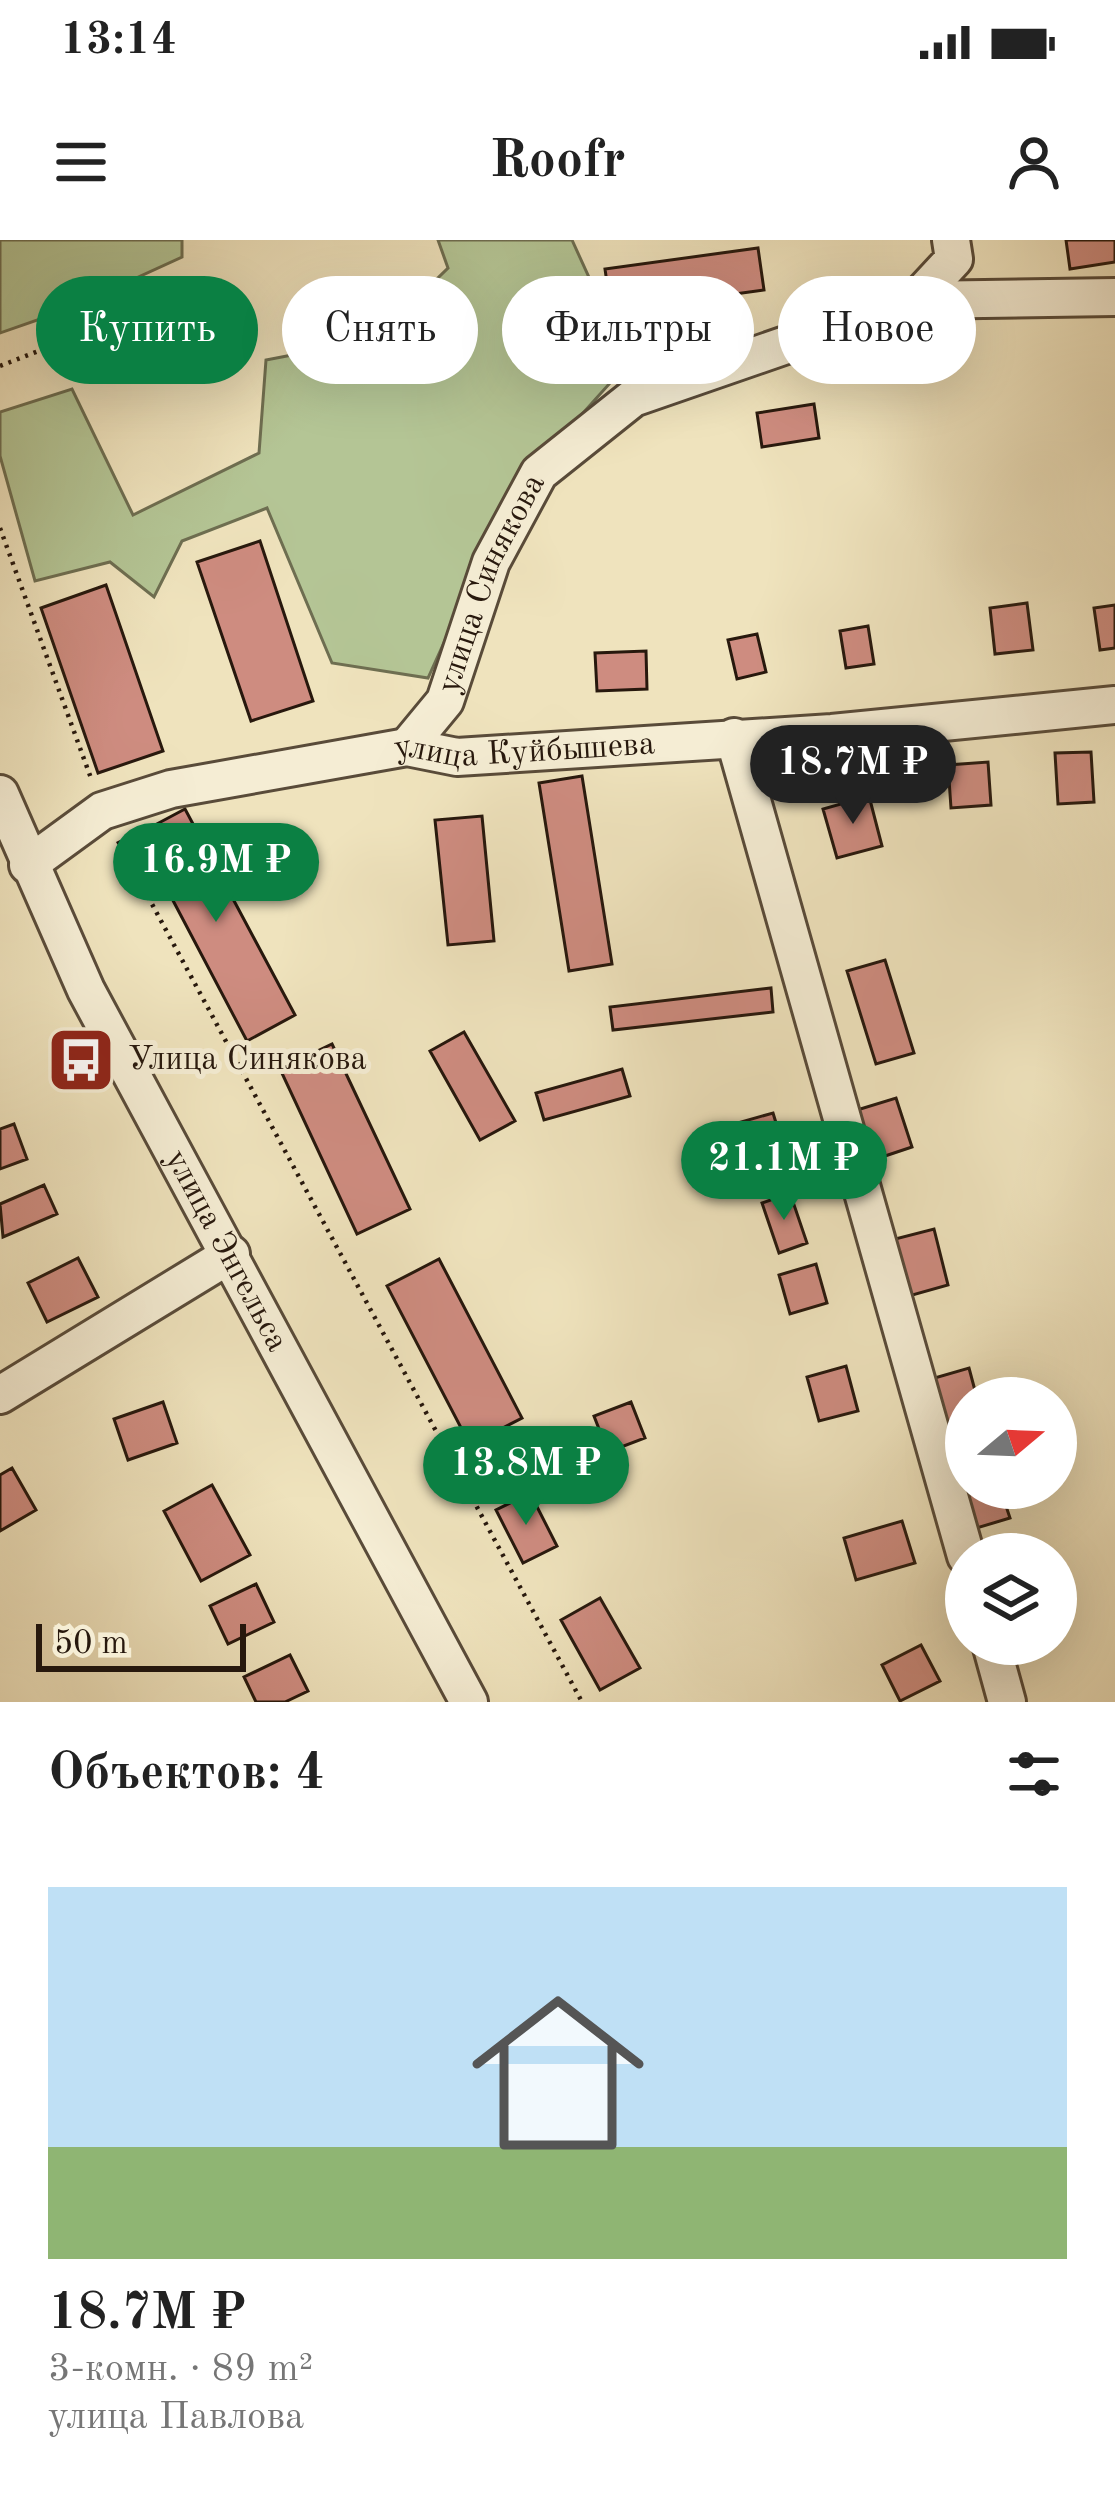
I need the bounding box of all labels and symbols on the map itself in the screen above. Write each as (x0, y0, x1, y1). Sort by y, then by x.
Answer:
street label: улица Синякова (432, 469, 552, 697)
pin: 18.7M ₽ (742, 725, 964, 827)
street label: улица Куйбышева (392, 728, 656, 774)
pin: 16.9M ₽ (105, 823, 327, 925)
bus stop icon: Улица Синякова (46, 1025, 116, 1095)
place label: Улица Синякова (128, 1044, 367, 1077)
pin: 21.1M ₽ (673, 1121, 895, 1223)
street label: улица Энгельса (159, 1144, 294, 1357)
north arrow (945, 1377, 1077, 1509)
pin: 13.8M ₽ (415, 1426, 637, 1528)
scale bar (36, 1618, 246, 1671)

